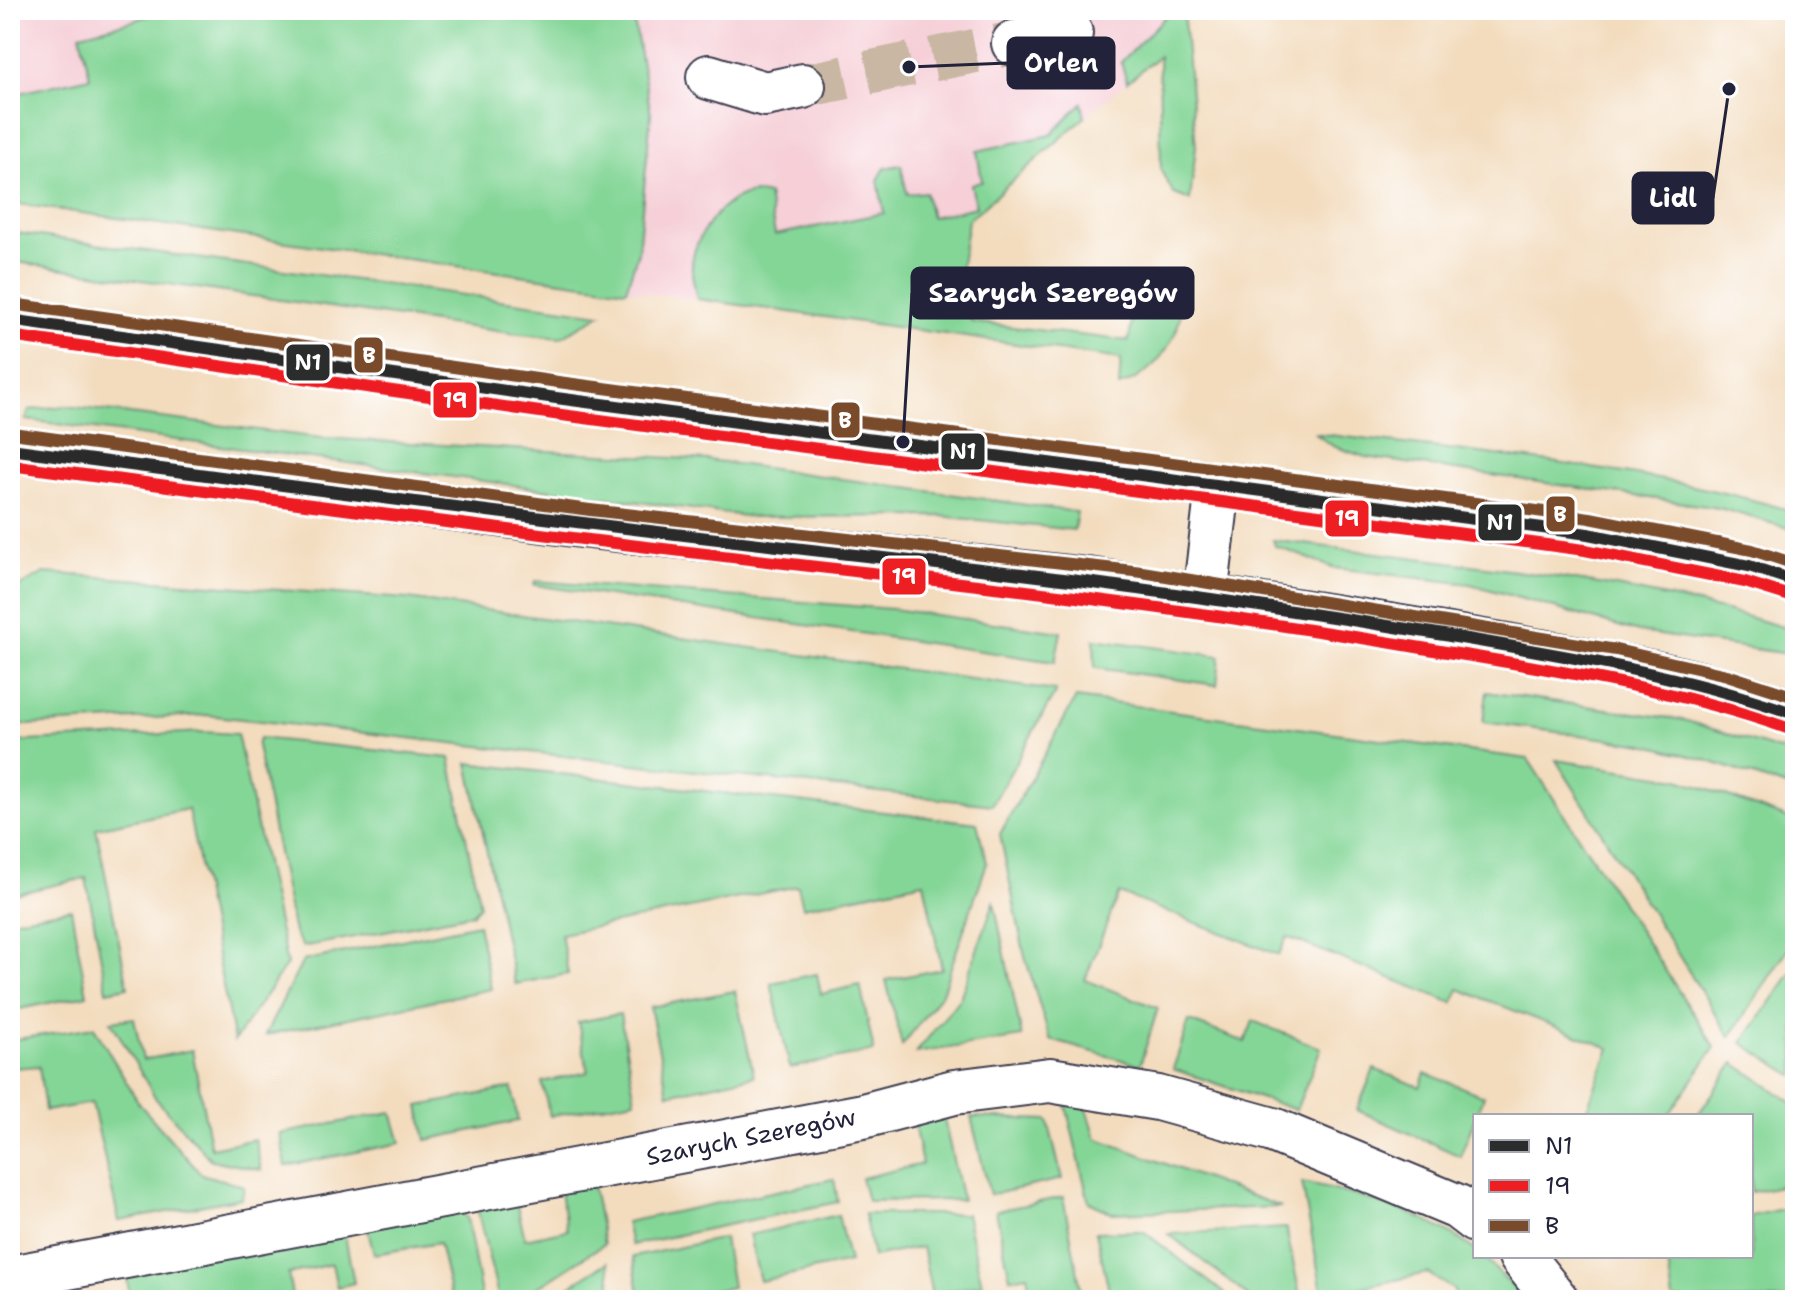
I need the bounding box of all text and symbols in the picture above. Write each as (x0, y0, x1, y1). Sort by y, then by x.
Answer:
callout: Orlen (1008, 38, 1114, 88)
text: Orlen (1024, 45, 1098, 80)
callout: Lidl (1633, 173, 1713, 223)
text: Lidl (1649, 180, 1697, 215)
callout: Szarych Szeregów (912, 268, 1193, 318)
text: Szarych Szeregów (929, 275, 1178, 310)
line badge: B (353, 336, 384, 374)
text: B (362, 341, 376, 370)
line badge: N1 (285, 343, 331, 382)
text: N1 (295, 348, 321, 377)
line badge: 19 (432, 381, 478, 419)
text: 19 (442, 386, 468, 415)
line badge: B (830, 401, 861, 439)
text: B (838, 406, 852, 435)
line badge: N1 (940, 432, 986, 471)
text: N1 (950, 437, 976, 466)
line badge: B (1545, 495, 1576, 533)
line badge: 19 (1324, 499, 1370, 538)
text: B (1553, 500, 1567, 529)
line badge: N1 (1477, 503, 1523, 542)
text: 19 (1334, 504, 1360, 533)
text: N1 (1487, 508, 1513, 537)
line badge: 19 (881, 557, 927, 596)
text: 19 (891, 562, 917, 591)
street label: Szarych Szeregów (643, 1101, 859, 1173)
legend (1473, 1114, 1753, 1258)
text: N1 (1545, 1130, 1573, 1162)
text: 19 (1545, 1170, 1571, 1202)
text: B (1545, 1210, 1559, 1242)

